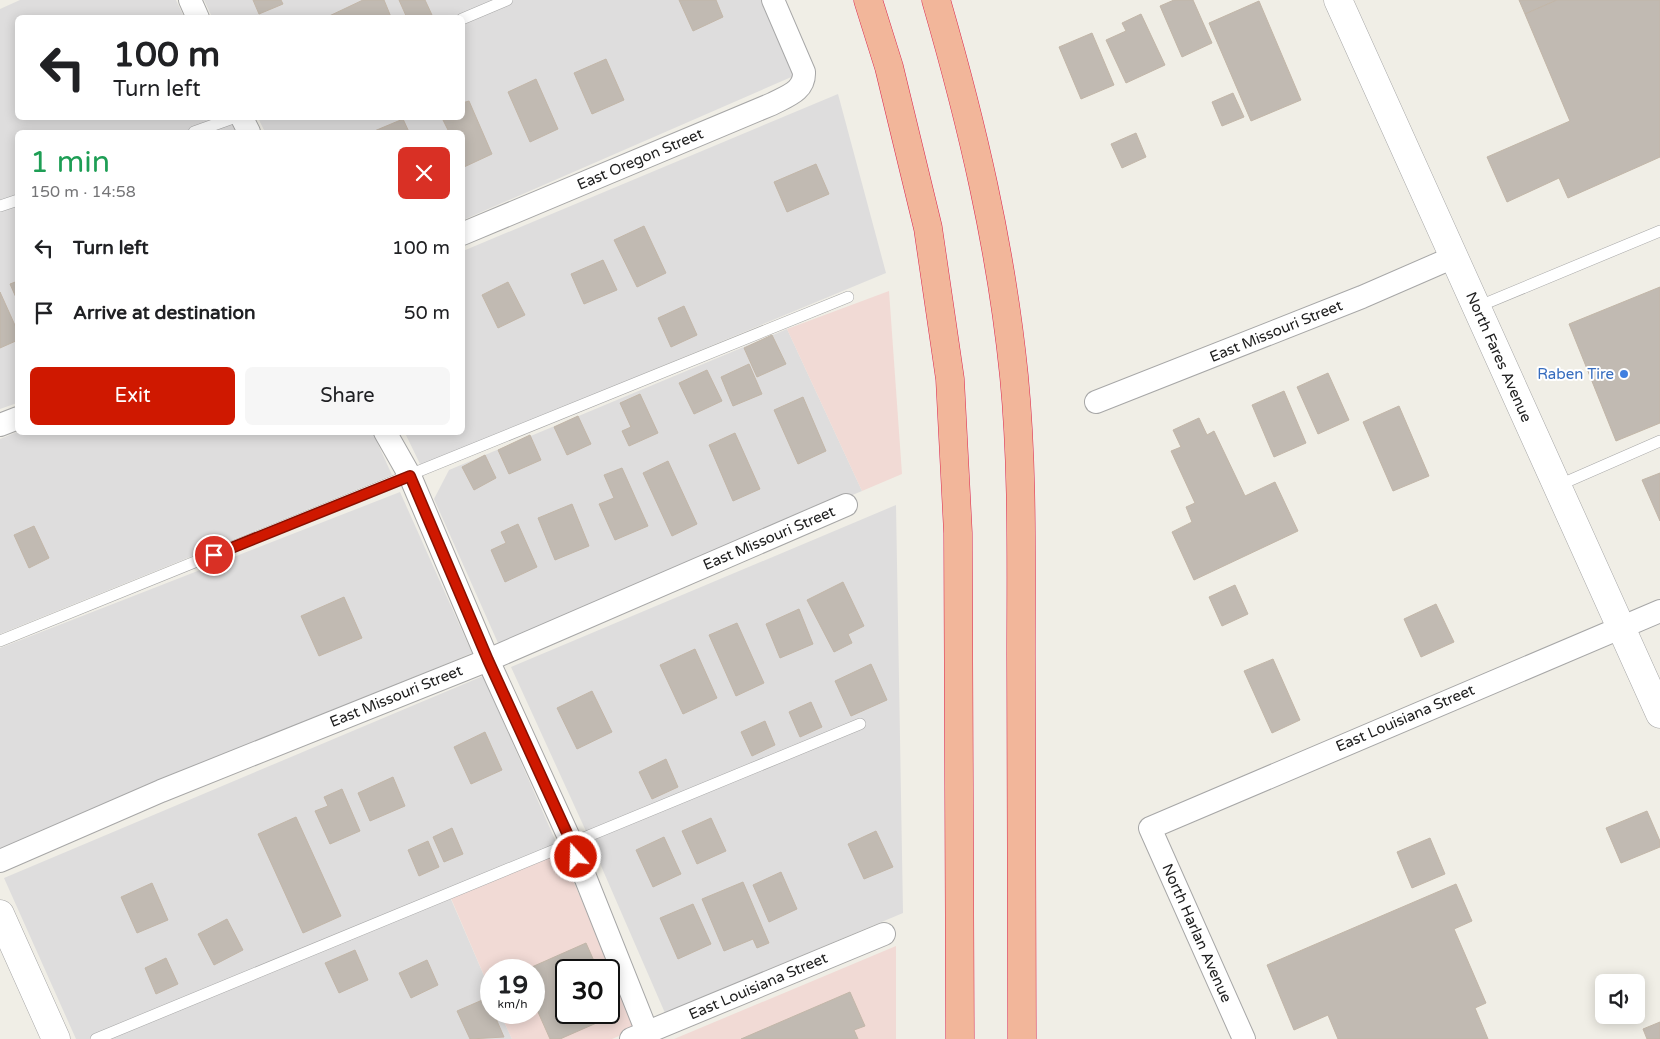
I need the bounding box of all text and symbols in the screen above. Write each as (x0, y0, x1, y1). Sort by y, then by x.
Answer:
text: 100 m (113, 34, 220, 76)
icon: left (30, 35, 95, 100)
text: Turn left (113, 76, 201, 102)
street label: East Oregon Street (574, 124, 706, 194)
text: 1 min (30, 144, 110, 181)
button: close (398, 147, 450, 199)
text: 150 m · 14:58 (30, 182, 136, 202)
icon: left (30, 234, 58, 262)
text: Turn left (73, 237, 149, 259)
text: 100 m (392, 237, 450, 259)
street label: North Fares Avenue (1462, 289, 1536, 425)
street label: East Missouri Street (1207, 296, 1345, 366)
icon: arrive (30, 299, 58, 327)
text: Arrive at destination (73, 302, 256, 324)
text: 50 m (404, 302, 450, 324)
place label: Raben Tire (1537, 365, 1614, 383)
button: Exit (30, 367, 235, 425)
button: Share (245, 367, 450, 425)
marker: Raben Tire (1618, 368, 1630, 380)
street label: East Missouri Street (700, 502, 838, 574)
pin (193, 534, 235, 576)
icon: arrive (200, 541, 228, 569)
street label: East Missouri Street (327, 661, 465, 731)
street label: East Louisiana Street (1333, 681, 1477, 755)
position arrow (549, 830, 601, 882)
street label: North Harlan Avenue (1158, 861, 1236, 1005)
street label: East Louisiana Street (686, 949, 830, 1023)
speed limit sign: 30 (555, 959, 620, 1024)
text: 19 (497, 970, 528, 1000)
map controls (1595, 974, 1645, 1024)
button: sound (1595, 974, 1645, 1024)
text: km/h (497, 997, 528, 1011)

